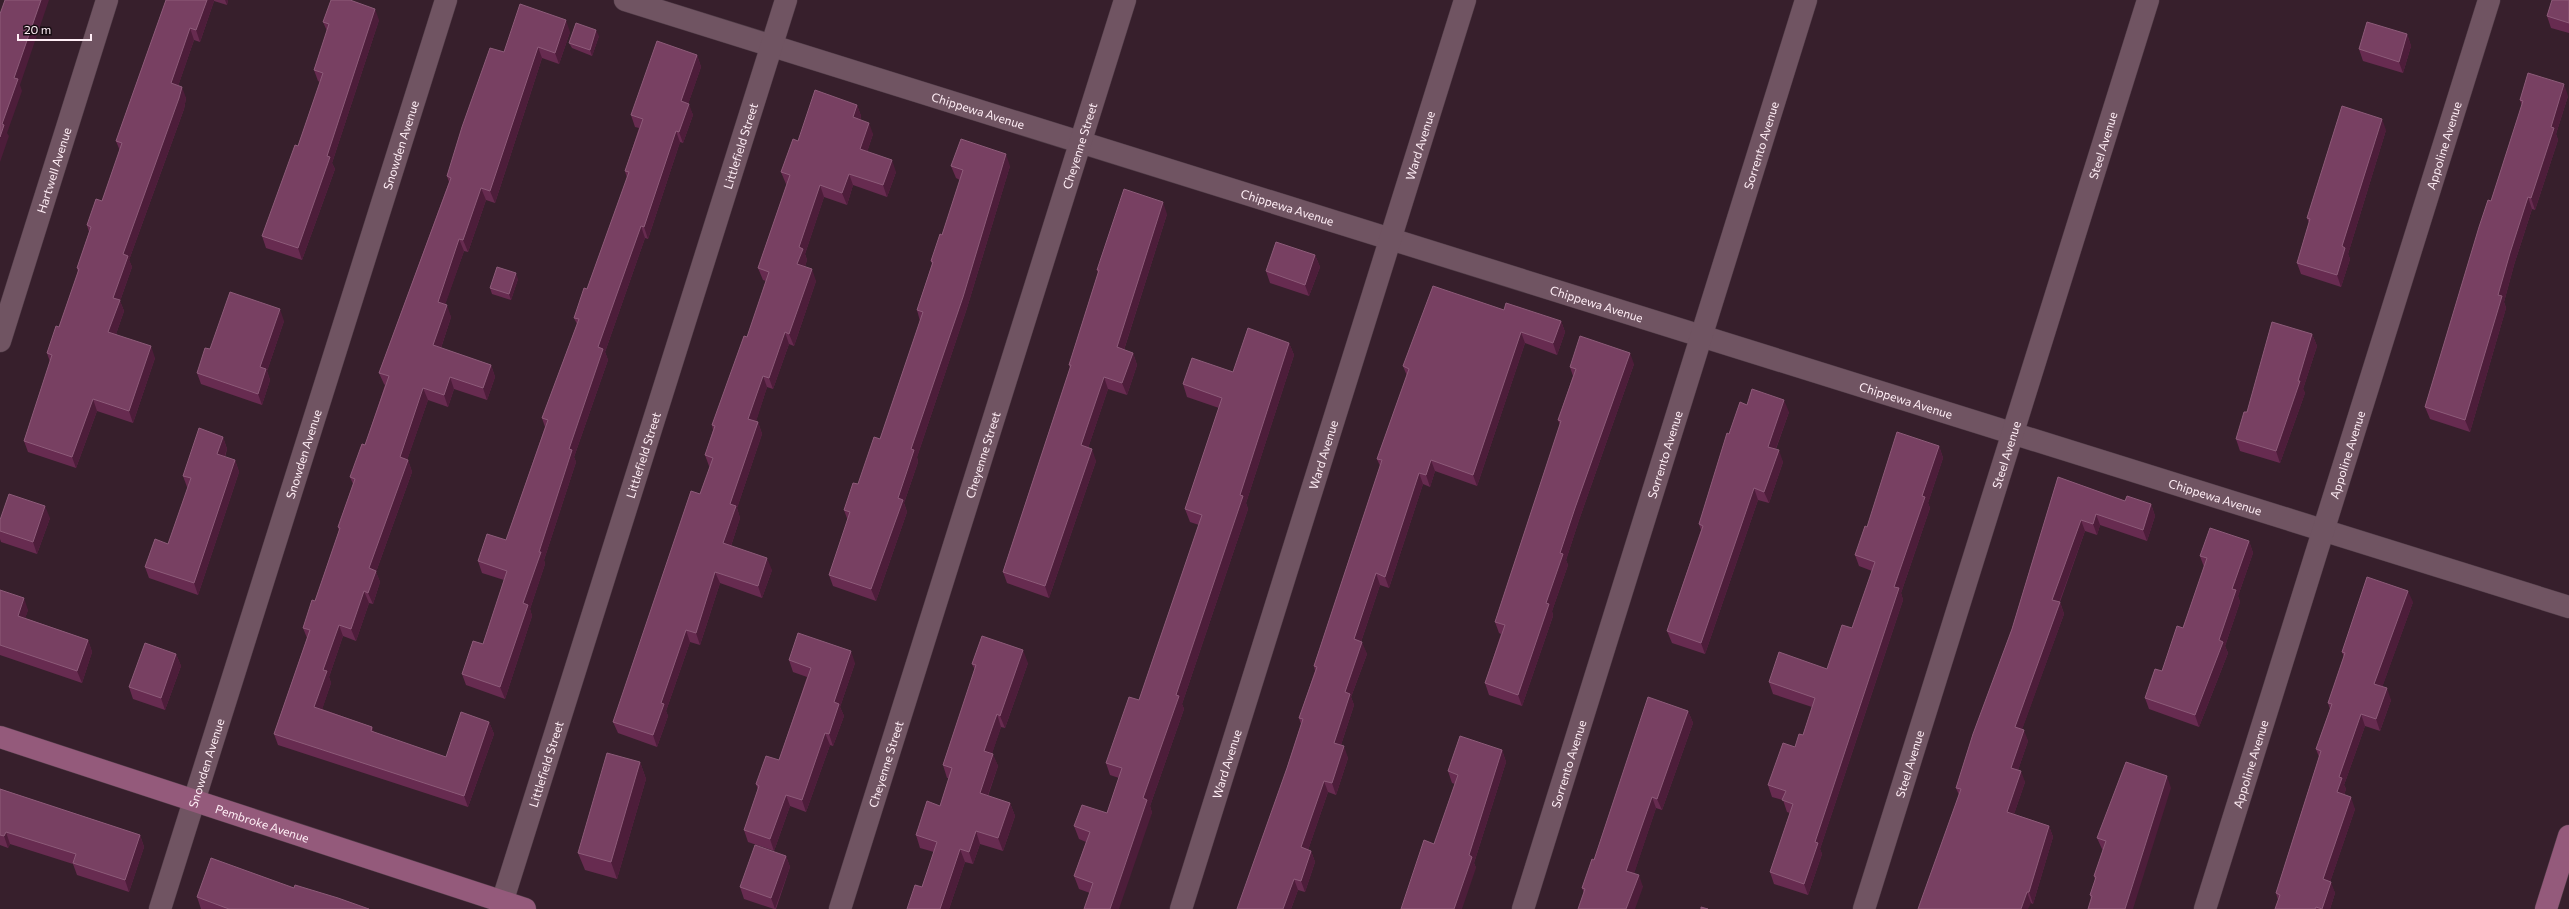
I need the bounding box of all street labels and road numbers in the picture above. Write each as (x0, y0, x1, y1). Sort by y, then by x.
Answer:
street label: Chippewa Avenue (930, 89, 1026, 131)
street label: Snowden Avenue (380, 99, 421, 191)
street label: Sorrento Avenue (1741, 100, 1781, 191)
street label: Appoline Avenue (2423, 100, 2464, 191)
street label: Littlefield Street (720, 101, 760, 191)
street label: Cheyenne Street (1059, 101, 1100, 191)
street label: Ward Avenue (1402, 109, 1437, 182)
street label: Steel Avenue (2085, 110, 2120, 181)
street label: Hartwell Avenue (34, 126, 74, 215)
street label: Chippewa Avenue (1239, 186, 1336, 228)
street label: Chippewa Avenue (1548, 282, 1645, 325)
street label: Chippewa Avenue (1858, 379, 1954, 421)
street label: Snowden Avenue (283, 408, 324, 500)
street label: Sorrento Avenue (1644, 409, 1685, 500)
street label: Appoline Avenue (2327, 409, 2367, 500)
street label: Littlefield Street (623, 410, 663, 500)
street label: Cheyenne Street (962, 410, 1003, 500)
street label: Ward Avenue (1306, 418, 1340, 491)
street label: Steel Avenue (1989, 419, 2023, 490)
street label: Chippewa Avenue (2167, 475, 2264, 518)
street label: Snowden Avenue (185, 717, 227, 809)
street label: Sorrento Avenue (1548, 718, 1588, 810)
street label: Appoline Avenue (2230, 718, 2271, 810)
street label: Littlefield Street (526, 719, 566, 809)
street label: Cheyenne Street (865, 719, 906, 809)
street label: Ward Avenue (1209, 728, 1244, 800)
street label: Steel Avenue (1892, 728, 1926, 799)
street label: Pembroke Avenue (214, 801, 311, 845)

